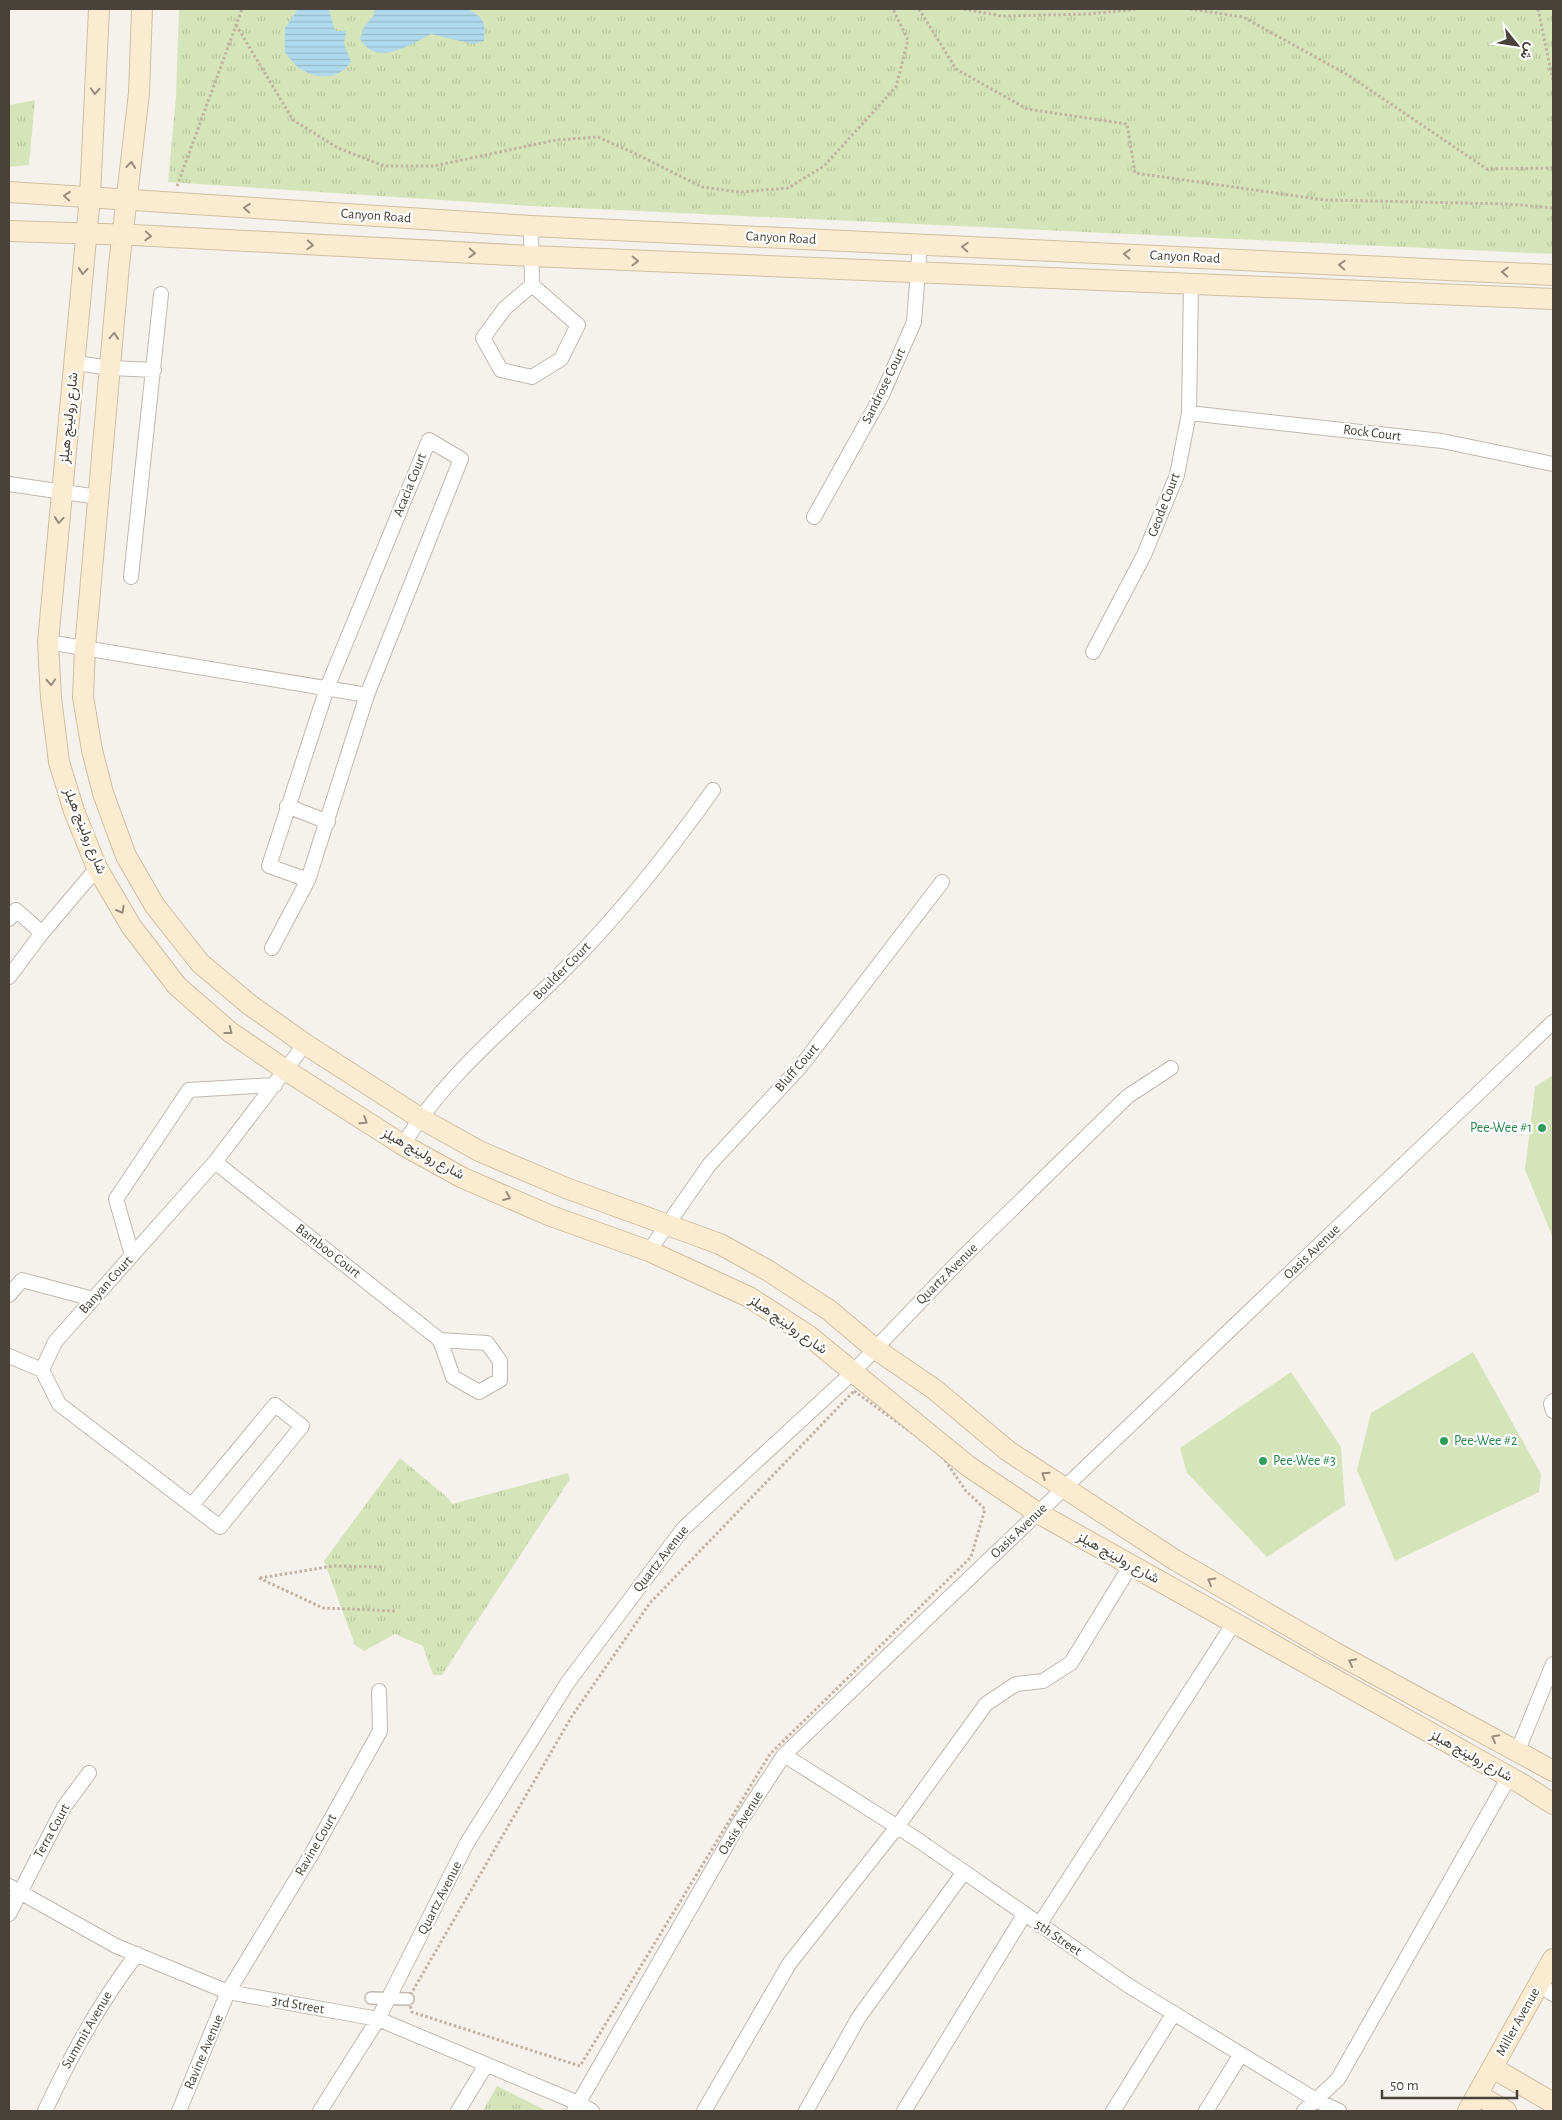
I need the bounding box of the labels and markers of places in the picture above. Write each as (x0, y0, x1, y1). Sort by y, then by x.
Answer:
place label: Pee-Wee #1 (1470, 1121, 1532, 1135)
marker: Pee-Wee #1 (1536, 1122, 1548, 1134)
place label: Pee-Wee #2 (1454, 1434, 1517, 1448)
marker: Pee-Wee #2 (1438, 1435, 1450, 1447)
place label: Pee-Wee #3 (1273, 1454, 1336, 1468)
marker: Pee-Wee #3 (1257, 1455, 1269, 1467)

